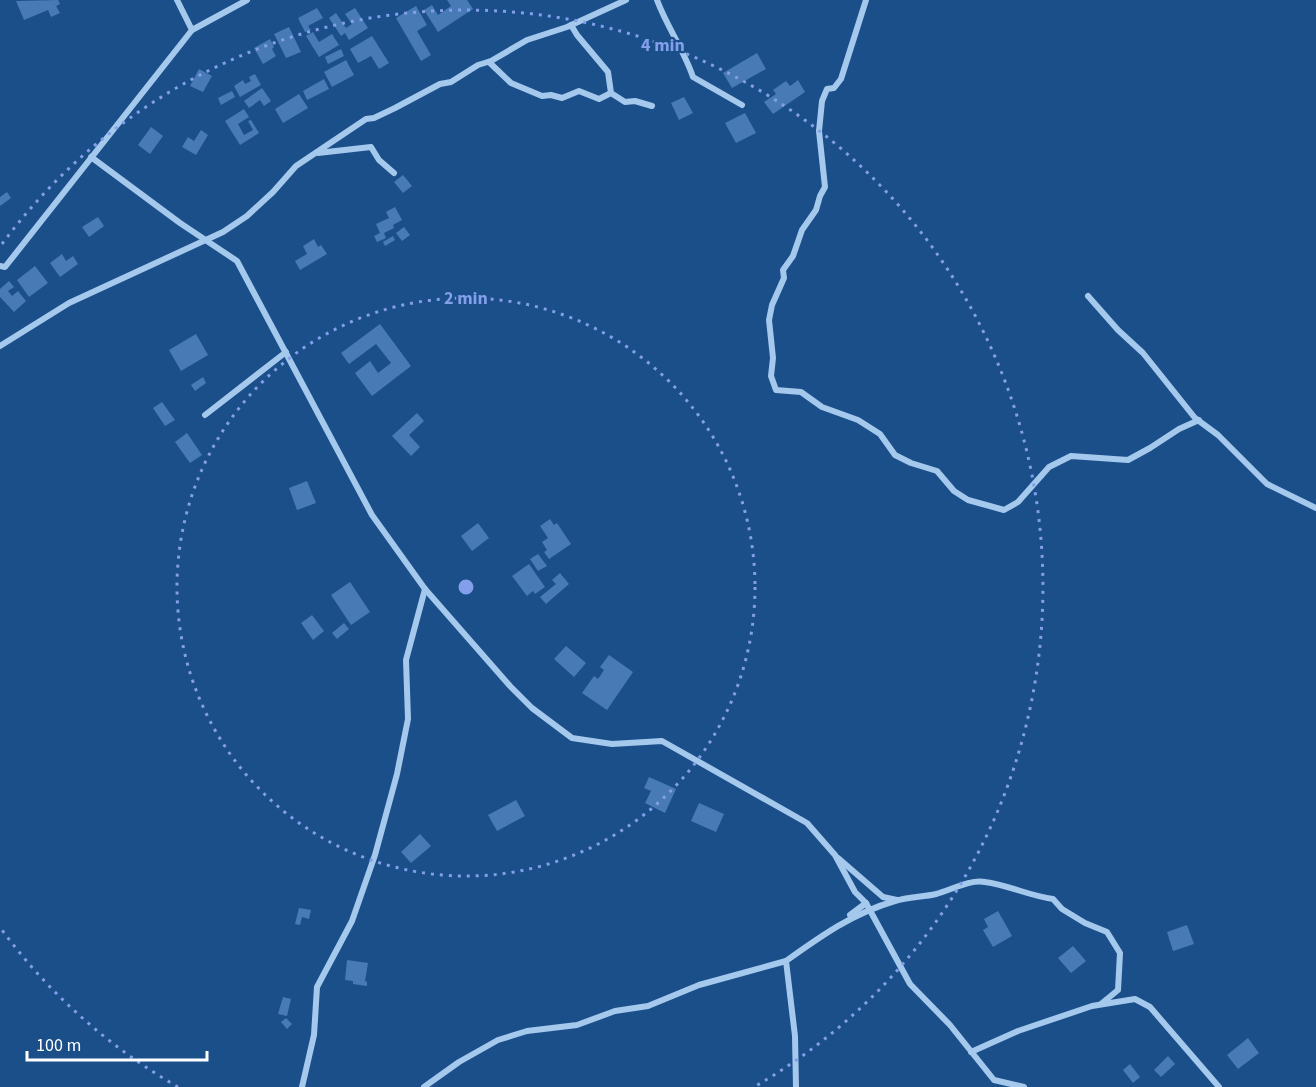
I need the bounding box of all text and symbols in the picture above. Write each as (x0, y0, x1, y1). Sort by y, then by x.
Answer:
text: 4 min (641, 33, 685, 58)
text: 2 min (444, 286, 488, 311)
centre of rings (456, 577, 476, 597)
scale bar (27, 1024, 207, 1062)
text: 100 m (36, 1033, 81, 1058)

